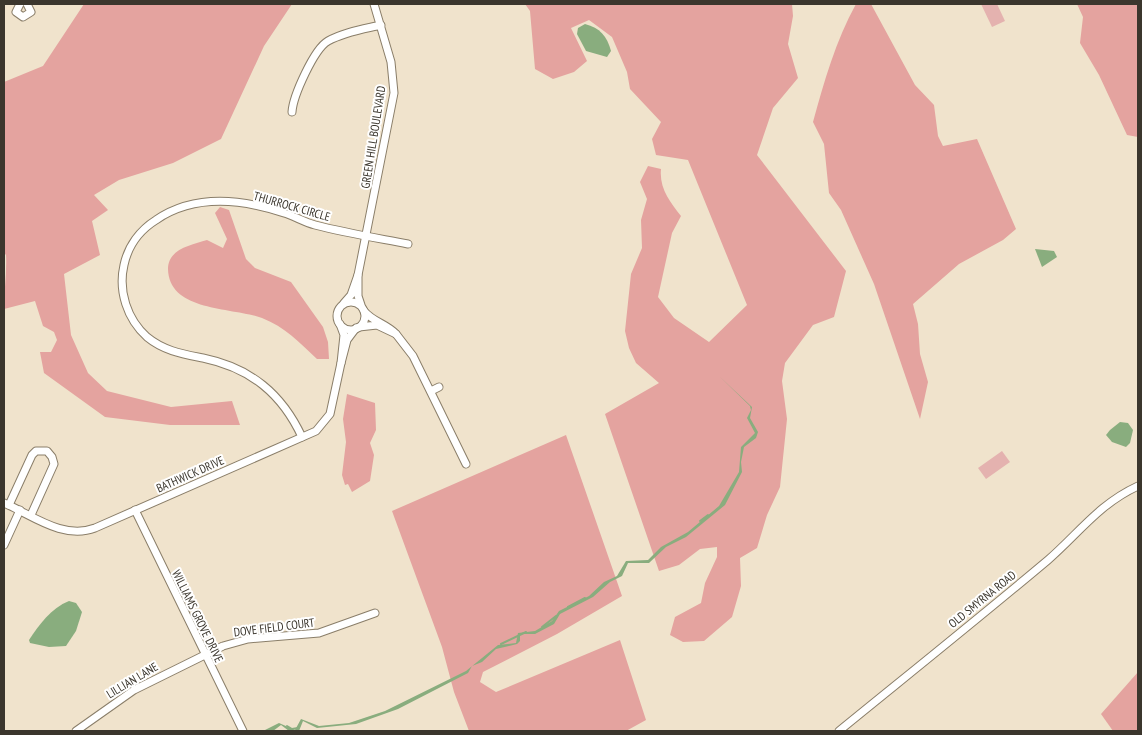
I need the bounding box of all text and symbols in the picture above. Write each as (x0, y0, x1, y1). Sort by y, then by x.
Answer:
street label: GREEN HILL BOULEVARD (357, 85, 389, 189)
street label: THURROCK CIRCLE (252, 188, 332, 224)
street label: BATHWICK DRIVE (154, 452, 226, 496)
street label: WILLIAMS GROVE DRIVE (169, 567, 227, 665)
street label: OLD SMYRNA ROAD (945, 567, 1019, 631)
street label: DOVE FIELD COURT (233, 615, 316, 639)
street label: LILLIAN LANE (103, 659, 161, 701)

